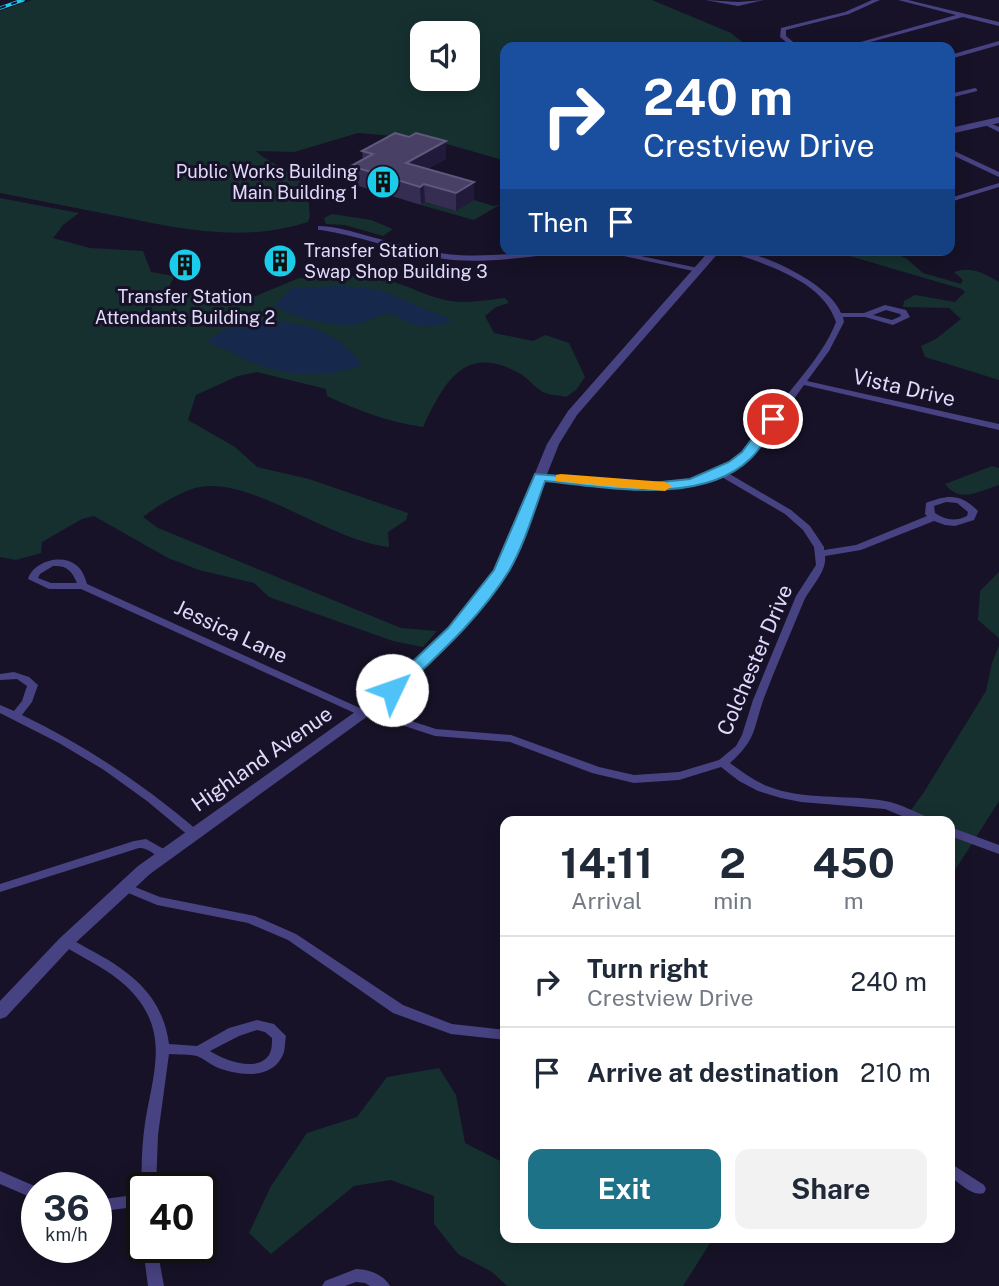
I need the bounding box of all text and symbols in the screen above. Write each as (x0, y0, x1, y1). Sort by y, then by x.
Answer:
map controls (410, 21, 480, 91)
button: sound (410, 21, 480, 91)
text: 240 m (643, 68, 793, 126)
icon: right (528, 70, 619, 161)
text: Crestview Drive (643, 127, 875, 164)
place label: Public Works Building Main Building 1 (176, 161, 358, 203)
building icon: Public Works Building Main Building 1 (364, 163, 402, 201)
icon: arrive (602, 203, 640, 241)
text: Then (528, 207, 588, 238)
place label: Transfer Station Swap Shop Building 3 (304, 240, 487, 282)
building icon: Transfer Station Swap Shop Building 3 (261, 242, 299, 280)
building icon: Transfer Station Attendants Building 2 (166, 246, 204, 284)
place label: Transfer Station Attendants Building 2 (95, 286, 275, 328)
street label: Vista Drive (850, 364, 958, 411)
pin (743, 389, 803, 449)
icon: arrive (754, 400, 792, 438)
street label: Colchester Drive (712, 581, 798, 739)
street label: Jessica Lane (171, 594, 292, 669)
position arrow (355, 653, 429, 727)
street label: Highland Avenue (186, 701, 337, 816)
text: 14:11 (560, 838, 653, 887)
text: 2 (719, 838, 746, 887)
text: 450 (812, 838, 895, 887)
text: Arrival (571, 887, 642, 914)
text: min (713, 887, 752, 914)
text: m (844, 887, 864, 914)
text: Turn right (587, 953, 709, 984)
icon: right (528, 963, 566, 1001)
text: 240 m (850, 966, 927, 997)
text: Crestview Drive (587, 984, 754, 1011)
icon: arrive (528, 1054, 566, 1092)
text: Arrive at destination (587, 1057, 839, 1088)
text: 210 m (860, 1057, 931, 1088)
button: Exit (528, 1149, 721, 1229)
button: Share (735, 1149, 927, 1229)
speed limit sign: 40 (126, 1172, 217, 1263)
text: 36 (43, 1188, 90, 1229)
text: km/h (45, 1224, 88, 1245)

